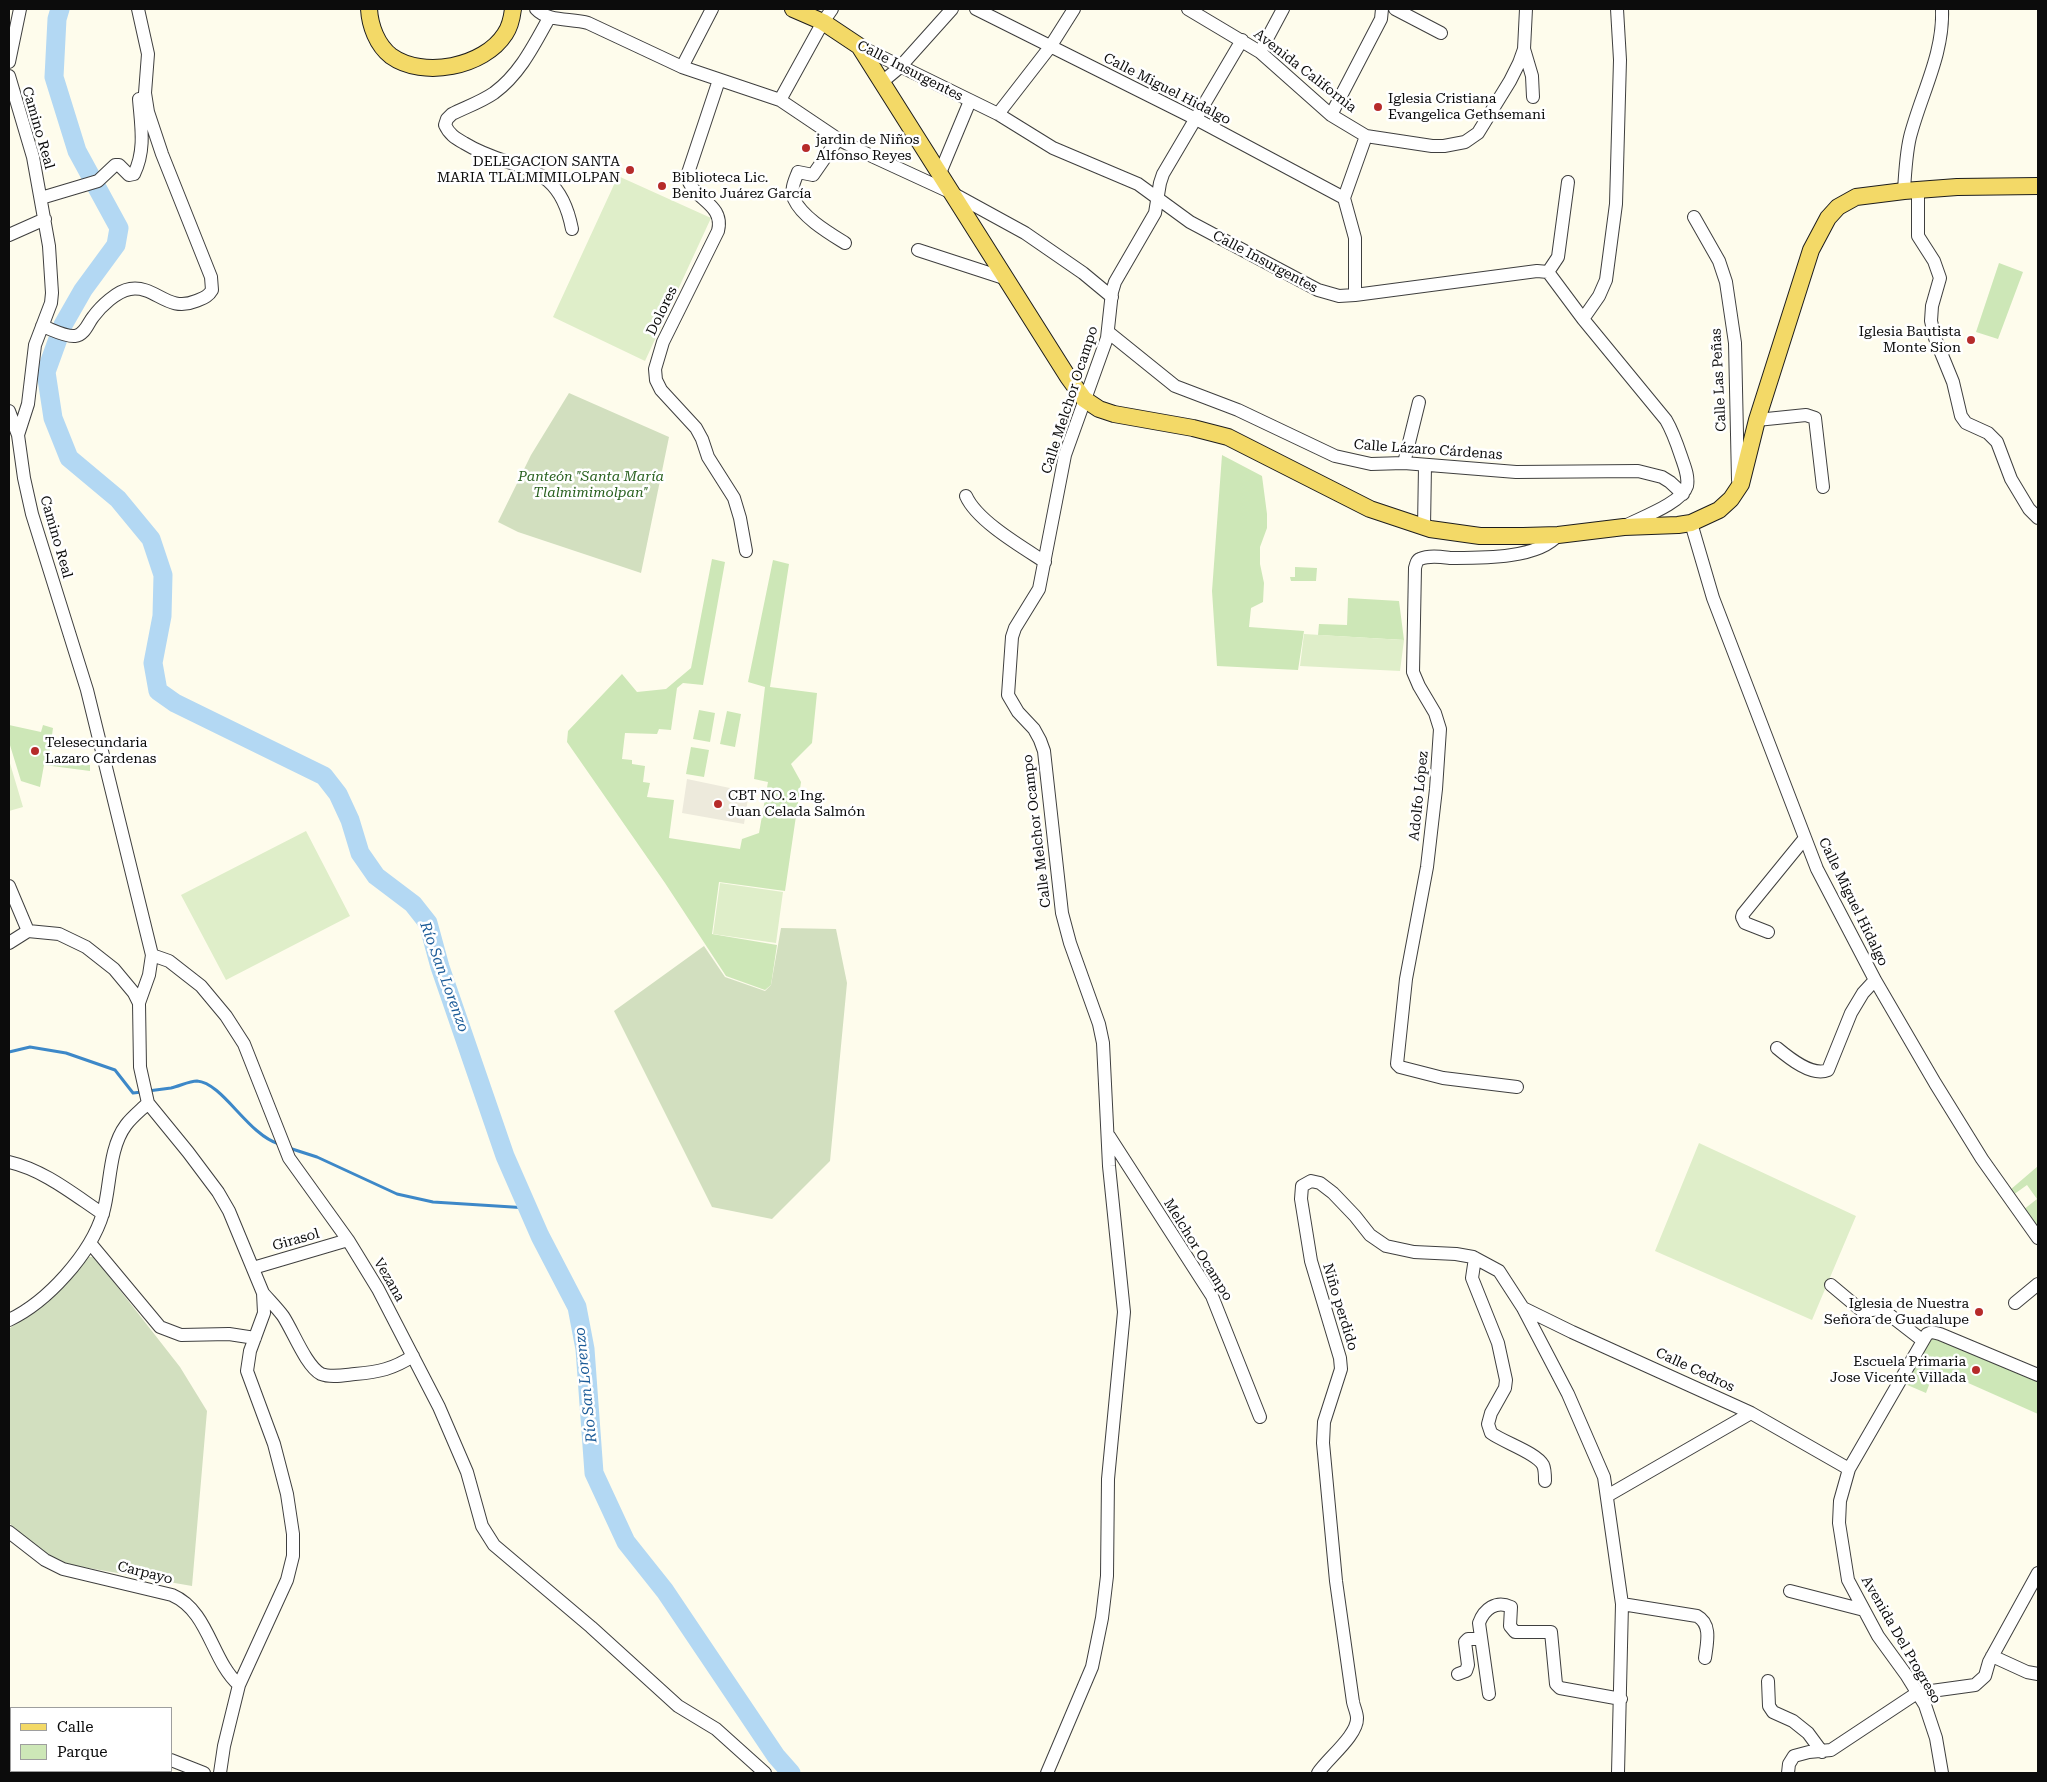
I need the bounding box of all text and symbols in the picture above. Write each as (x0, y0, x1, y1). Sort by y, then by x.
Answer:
street label: Avenida California (1250, 26, 1360, 116)
street label: Calle Insurgentes (854, 37, 966, 105)
street label: Calle Miguel Hidalgo (1101, 50, 1233, 128)
street label: Camino Real (18, 85, 58, 171)
place label: Iglesia Cristiana Evangelica Gethsemani (1388, 91, 1545, 124)
marker: Iglesia Cristiana Evangelica Gethsemani (1372, 101, 1384, 113)
place label: jardin de Niños Alfonso Reyes (816, 132, 919, 164)
marker: jardin de Niños Alfonso Reyes (800, 142, 812, 154)
place label: DELEGACION SANTA MARIA TLALMIMILOLPAN (437, 154, 620, 186)
marker: DELEGACION SANTA MARIA TLALMIMILOLPAN (624, 164, 636, 176)
place label: Biblioteca Lic. Benito Juárez García (672, 170, 811, 202)
marker: Biblioteca Lic. Benito Juárez García (656, 180, 668, 192)
street label: Calle Insurgentes (1210, 227, 1320, 297)
street label: Dolores (643, 284, 681, 338)
street label: Calle Melchor Ocampo (1038, 324, 1102, 476)
place label: Iglesia Bautista Monte Sion (1859, 324, 1961, 357)
street label: Calle Las Peñas (1708, 328, 1730, 432)
marker: Iglesia Bautista Monte Sion (1965, 334, 1977, 346)
street label: Calle Lázaro Cárdenas (1353, 436, 1503, 464)
park label: Panteón "Santa María Tlalmimimolpan" (518, 469, 664, 502)
street label: Camino Real (36, 494, 76, 580)
place label: Telesecundaria Lazaro Cardenas (45, 735, 156, 768)
marker: Telesecundaria Lazaro Cardenas (29, 745, 41, 757)
street label: Adolfo López (1406, 750, 1432, 842)
street label: Calle Melchor Ocampo (1019, 753, 1055, 909)
place label: CBT NO. 2 Ing. Juan Celada Salmón (728, 788, 865, 820)
marker: CBT NO. 2 Ing. Juan Celada Salmón (712, 798, 724, 810)
street label: Calle Miguel Hidalgo (1815, 835, 1891, 969)
water label: Río San Lorenzo (416, 919, 472, 1035)
street label: Melchor Ocampo (1160, 1196, 1236, 1304)
street label: Girasol (271, 1225, 321, 1255)
street label: Vezana (370, 1255, 408, 1305)
street label: Niño perdido (1319, 1261, 1361, 1353)
place label: Iglesia de Nuestra Señora de Guadalupe (1824, 1296, 1969, 1328)
marker: Iglesia de Nuestra Señora de Guadalupe (1973, 1306, 1985, 1318)
water label: Río San Lorenzo (571, 1326, 601, 1444)
street label: Calle Cedros (1653, 1344, 1737, 1396)
place label: Escuela Primaria Jose Vicente Villada (1830, 1354, 1966, 1386)
marker: Escuela Primaria Jose Vicente Villada (1970, 1364, 1982, 1376)
street label: Carpayo (116, 1558, 174, 1588)
street label: Avenida Del Progreso (1858, 1573, 1944, 1707)
legend (10, 1707, 172, 1772)
text: Calle (57, 1718, 93, 1736)
text: Parque (57, 1743, 108, 1761)

